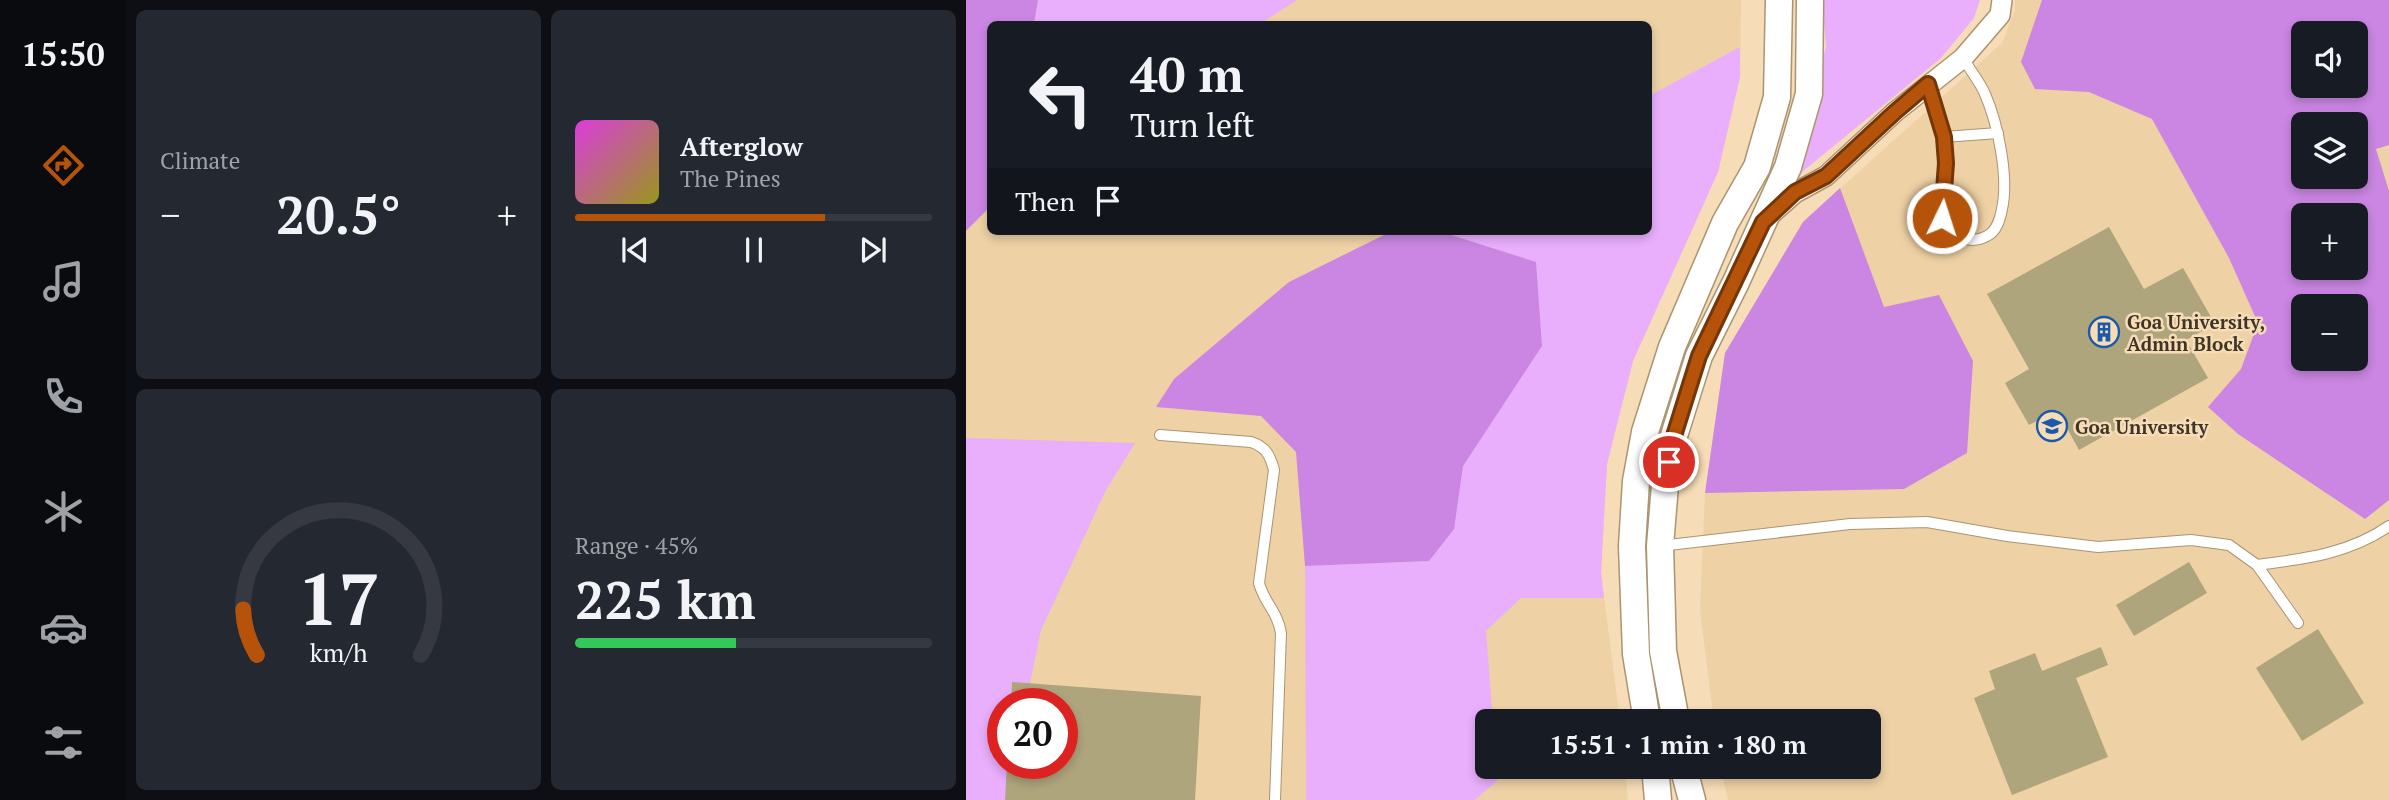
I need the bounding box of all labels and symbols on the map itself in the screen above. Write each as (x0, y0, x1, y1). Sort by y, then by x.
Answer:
position arrow (1905, 181, 1979, 255)
place label: Goa University, Admin Block (2127, 309, 2265, 356)
building icon: Goa University, Admin Block (2087, 315, 2121, 349)
school or university icon: Goa University (2035, 409, 2069, 443)
place label: Goa University (2075, 414, 2209, 439)
pin (1639, 432, 1699, 492)
speed limit sign: 20 (987, 688, 1078, 779)

